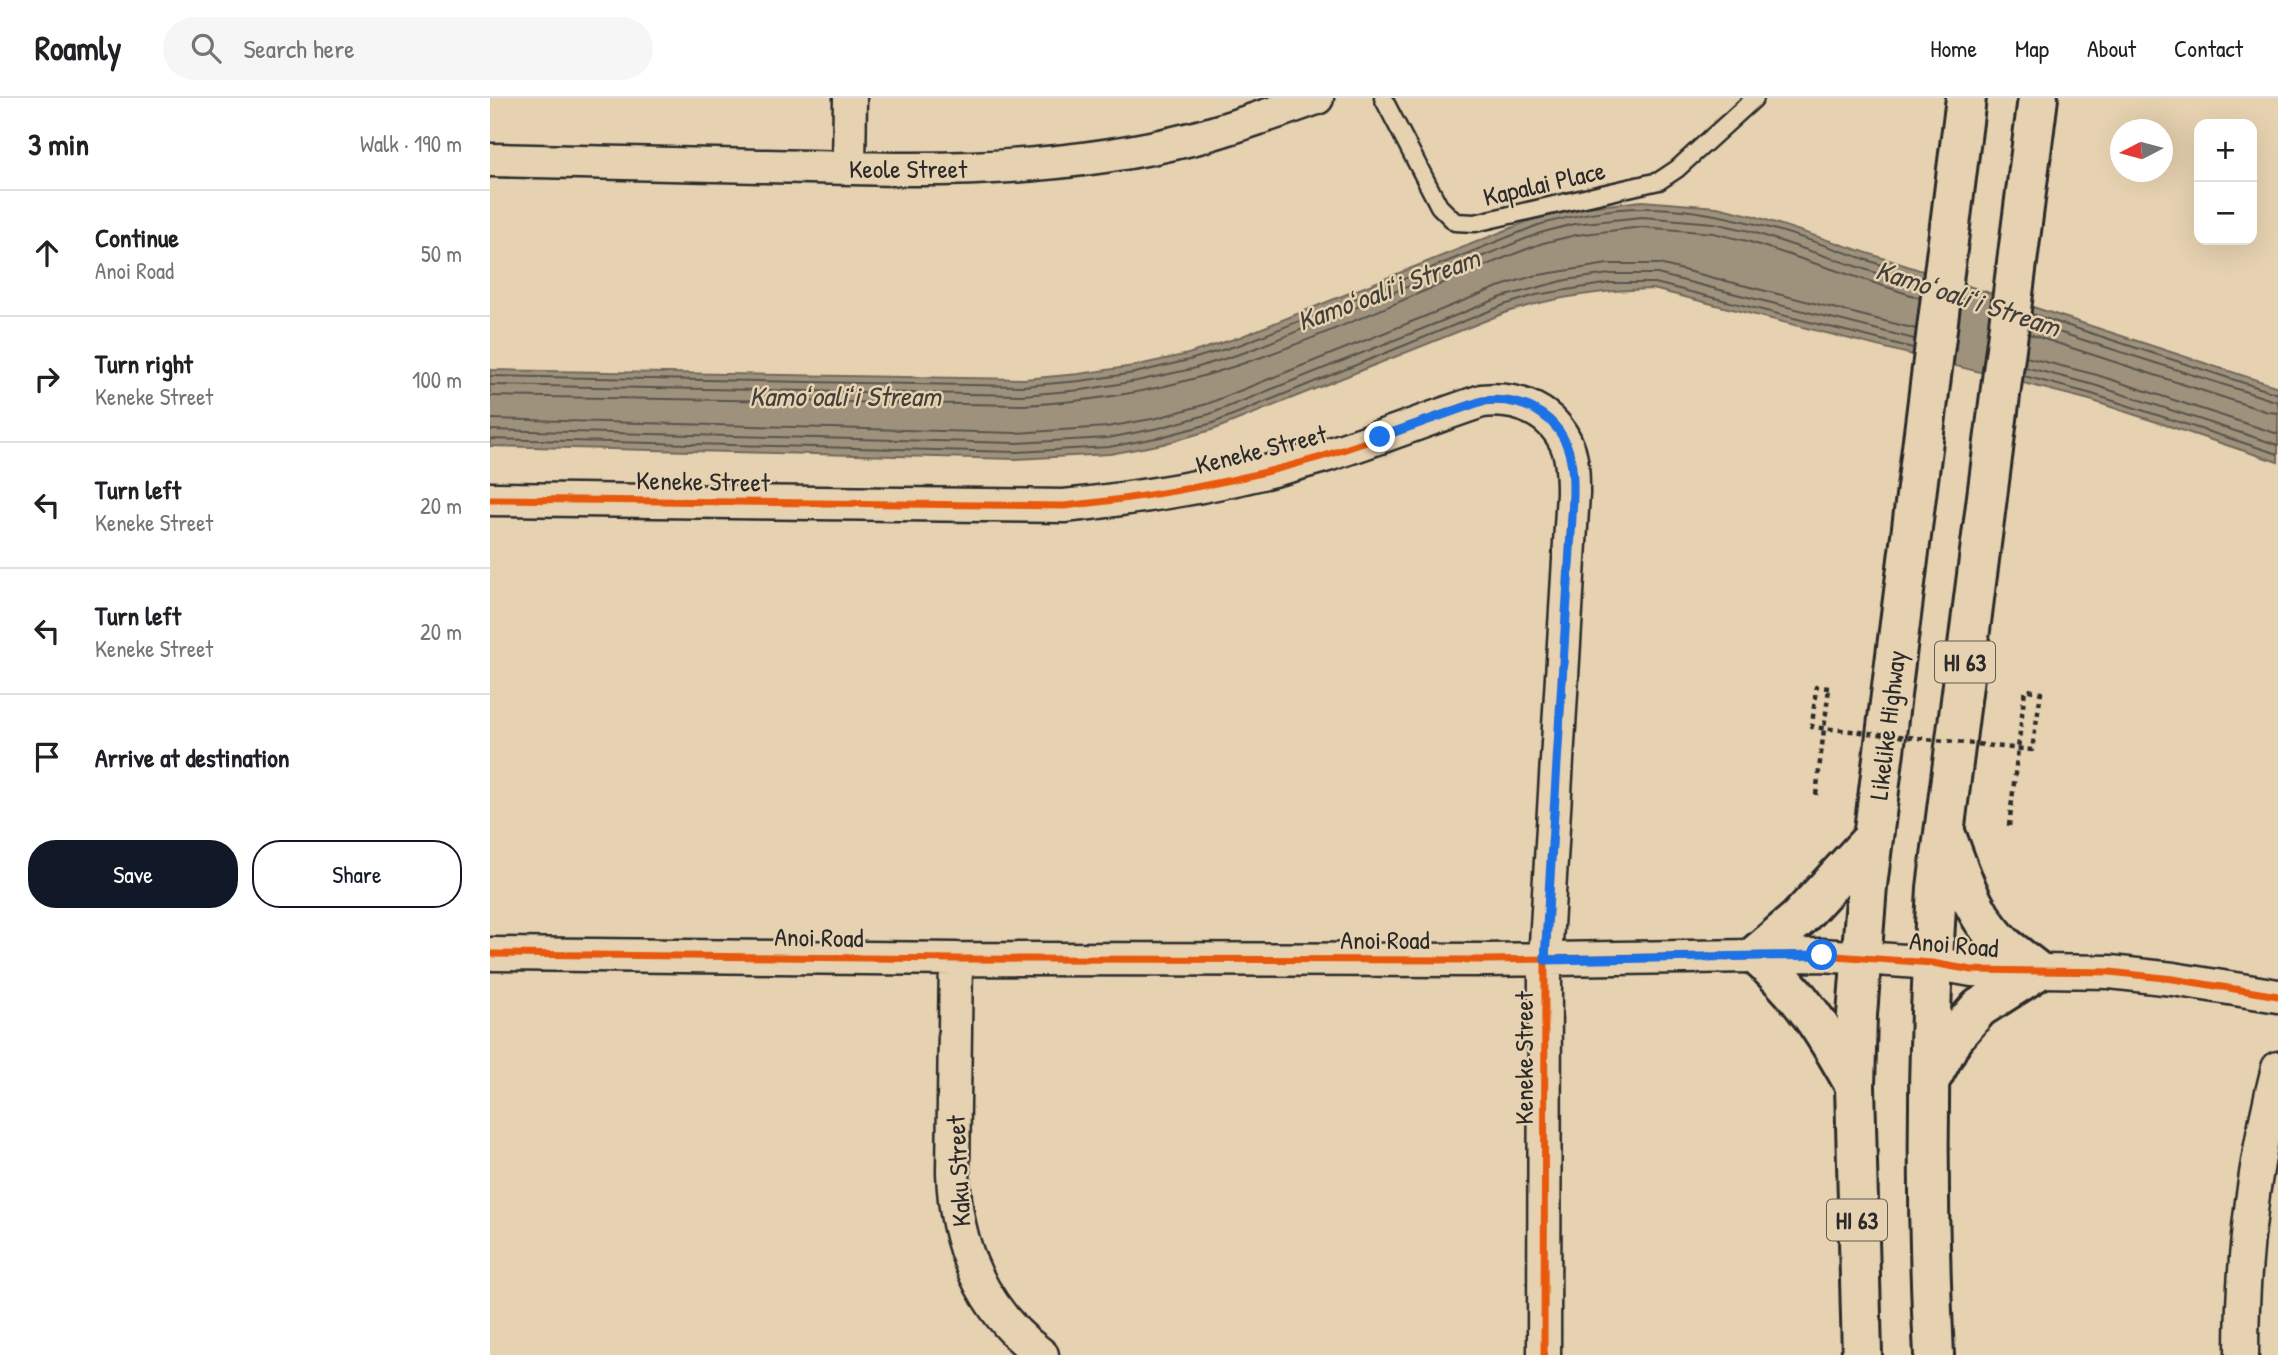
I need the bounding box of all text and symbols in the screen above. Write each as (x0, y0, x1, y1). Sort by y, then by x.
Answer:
search box (163, 17, 653, 80)
text: Roamly (35, 26, 121, 70)
icon: search (187, 29, 225, 67)
text: Search here (243, 31, 355, 66)
text: Home (1930, 32, 1977, 64)
text: Map (2015, 32, 2049, 64)
text: About (2087, 32, 2136, 64)
text: Contact (2174, 32, 2243, 64)
north arrow (2110, 119, 2173, 182)
map controls (2194, 119, 2257, 245)
button: + (2194, 119, 2257, 182)
text: 3 min (28, 124, 89, 164)
text: Walk · 190 m (360, 128, 462, 159)
street label: Keole Street (849, 151, 968, 186)
street label: Kapalai Place (1480, 152, 1608, 214)
button: − (2194, 182, 2257, 245)
text: Continue (95, 220, 179, 255)
icon: ahead (28, 234, 66, 272)
text: 50 m (421, 238, 462, 269)
water label: Kamoʻoaliʻi Stream (1292, 238, 1485, 340)
water label: Kamoʻoaliʻi Stream (1871, 250, 2066, 346)
text: Anoi Road (95, 255, 174, 286)
text: Turn right (95, 346, 193, 381)
icon: right (28, 360, 66, 398)
text: 100 m (412, 364, 462, 395)
water label: Kamoʻoaliʻi Stream (749, 377, 942, 415)
text: Keneke Street (95, 381, 213, 412)
street label: Keneke Street (1192, 416, 1331, 482)
route end (1364, 421, 1395, 452)
street label: Keneke Street (636, 462, 771, 500)
text: Turn left (95, 472, 181, 507)
icon: left (28, 486, 66, 524)
text: 20 m (420, 490, 462, 521)
text: Keneke Street (95, 507, 213, 538)
text: Turn left (95, 598, 181, 633)
icon: left (28, 612, 66, 650)
text: 20 m (420, 616, 462, 647)
text: Keneke Street (95, 633, 213, 664)
road number: HI 63 (1935, 642, 1995, 682)
street label: Likelike Highway (1860, 648, 1914, 802)
icon: arrive (28, 738, 66, 776)
text: Arrive at destination (95, 740, 290, 775)
button: Save (28, 840, 238, 908)
button: Share (252, 840, 462, 908)
street label: Anoi Road (774, 919, 864, 955)
street label: Anoi Road (1340, 922, 1430, 957)
street label: Anoi Road (1908, 923, 2000, 965)
route start (1806, 939, 1837, 970)
street label: Keneke Street (1506, 990, 1541, 1125)
street label: Kaku Street (938, 1113, 978, 1228)
road number: HI 63 (1827, 1200, 1887, 1240)

